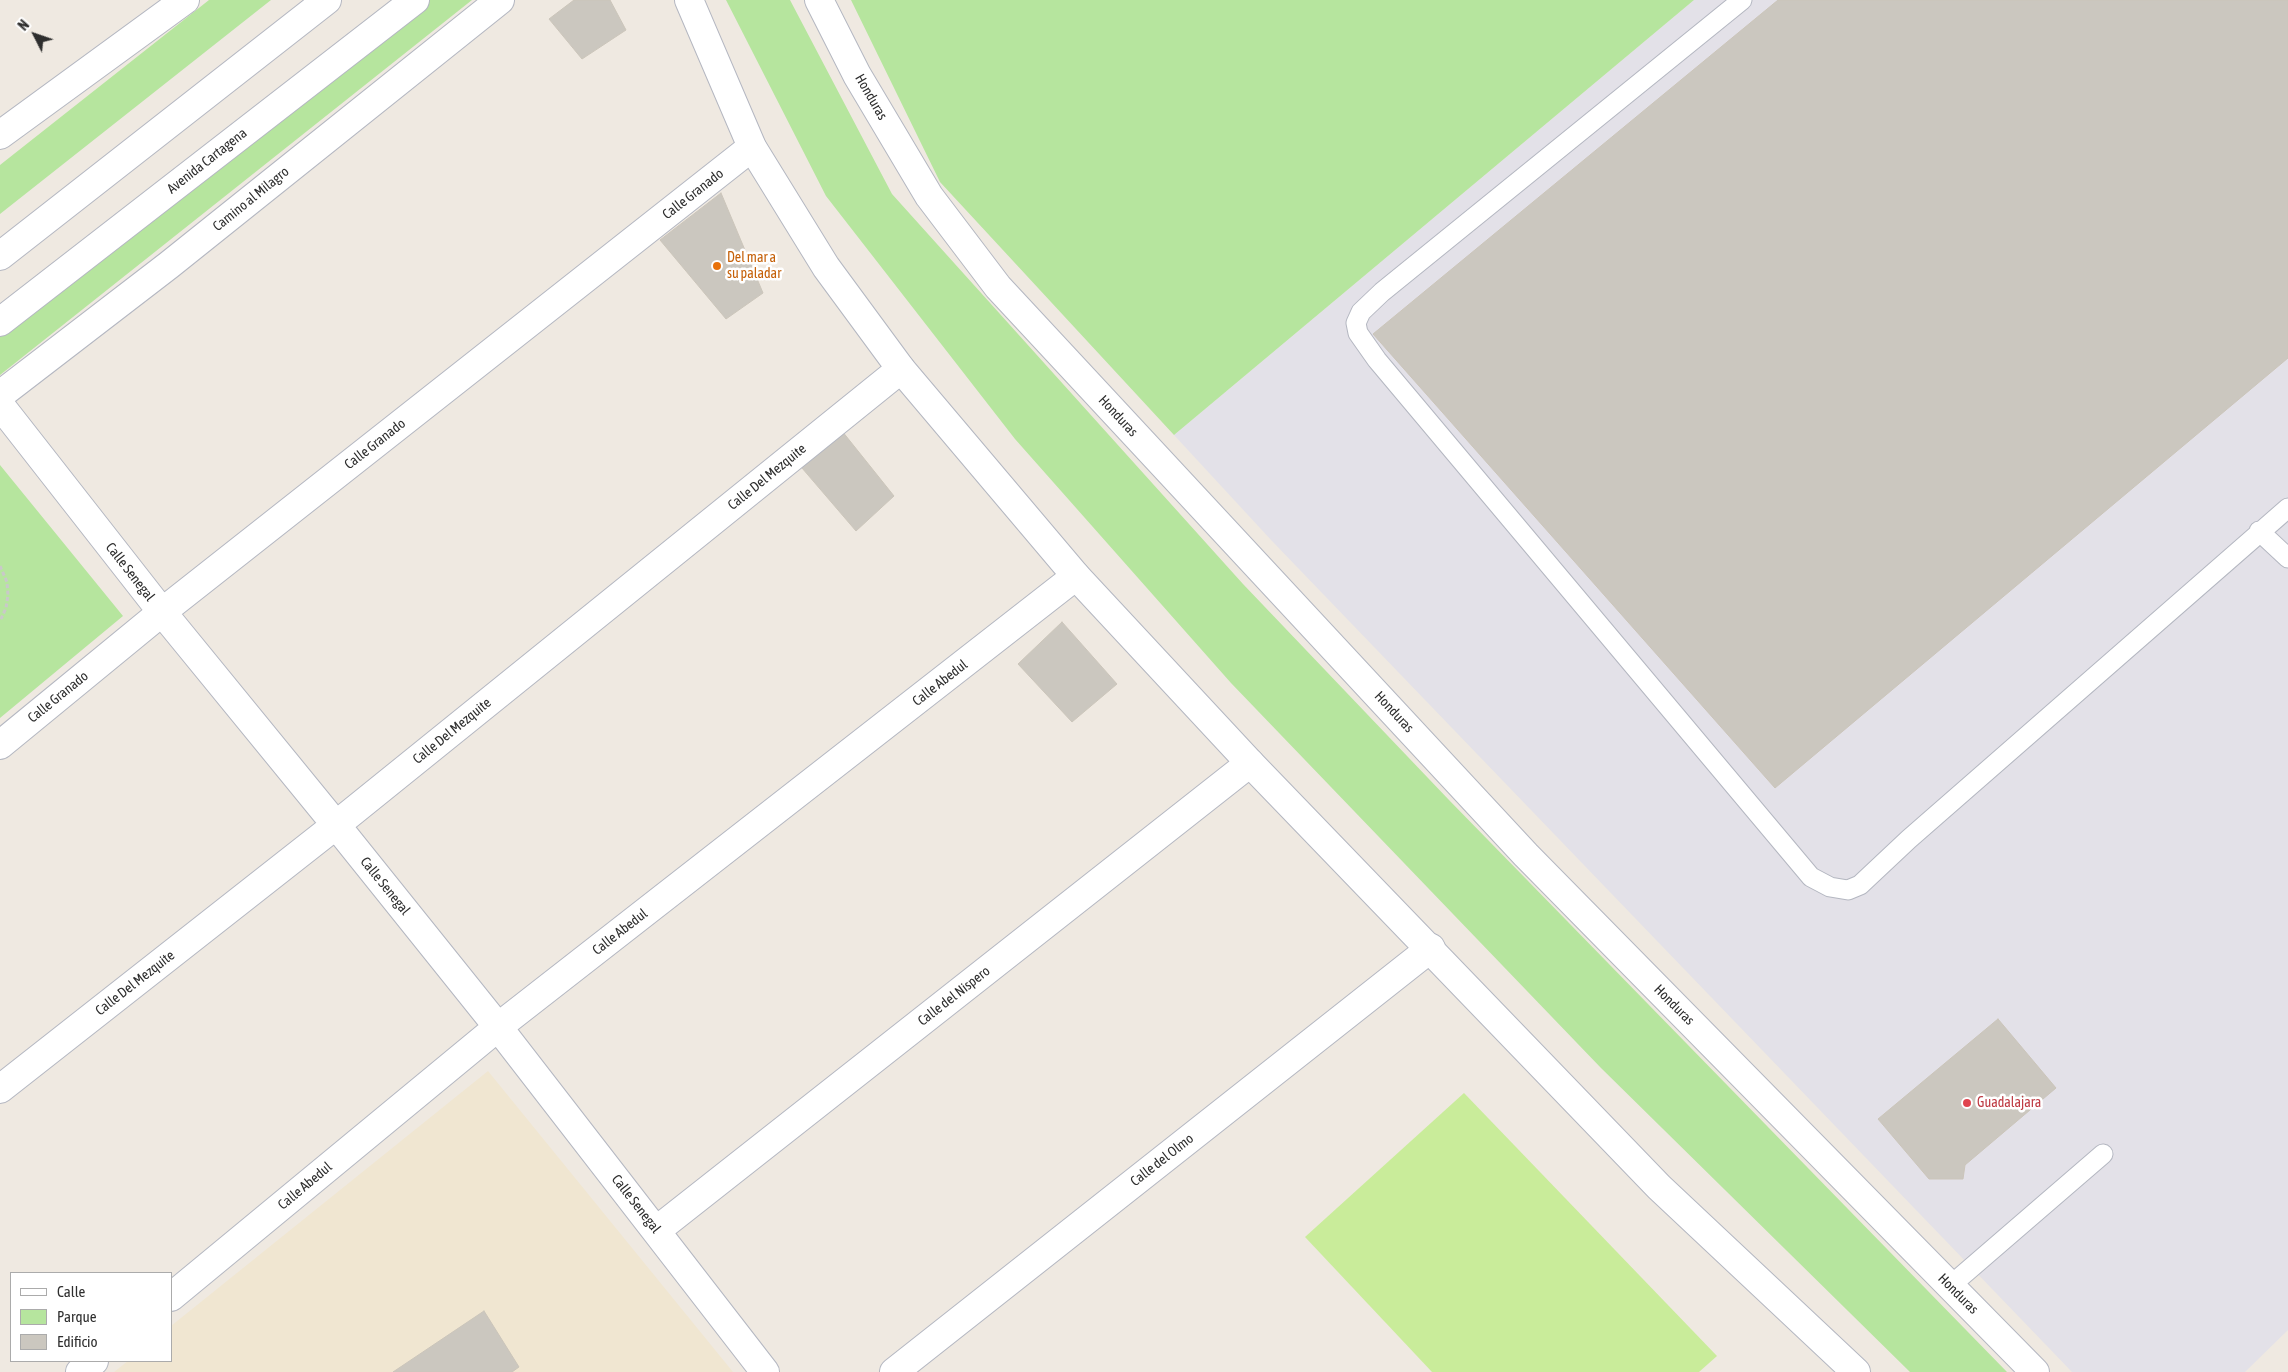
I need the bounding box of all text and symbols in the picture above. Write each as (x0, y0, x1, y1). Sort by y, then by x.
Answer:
north arrow (10, 10, 60, 60)
text: N (15, 17, 32, 34)
street label: Honduras (851, 71, 891, 123)
street label: Avenida Cartagena (164, 125, 250, 197)
street label: Camino al Milagro (210, 163, 292, 235)
street label: Calle Granado (659, 165, 727, 223)
place label: Del mar a su paladar (727, 250, 781, 282)
marker: Del mar a su paladar (711, 260, 723, 272)
street label: Honduras (1095, 392, 1141, 440)
street label: Calle Granado (341, 415, 409, 473)
street label: Calle Del Mezquite (725, 440, 809, 514)
street label: Calle Senegal (102, 539, 158, 605)
street label: Calle Abedul (909, 656, 971, 710)
street label: Calle Granado (24, 668, 92, 726)
street label: Honduras (1371, 688, 1417, 736)
street label: Calle Del Mezquite (410, 694, 494, 768)
street label: Calle Senegal (357, 854, 413, 918)
street label: Calle Abedul (589, 905, 651, 959)
street label: Calle Del Mezquite (92, 947, 178, 1019)
street label: Calle del Nispero (915, 963, 993, 1029)
street label: Honduras (1650, 981, 1698, 1029)
place label: Guadalajara (1977, 1095, 2041, 1111)
marker: Guadalajara (1961, 1097, 1973, 1109)
street label: Calle del Olmo (1127, 1130, 1197, 1190)
street label: Calle Abedul (275, 1159, 335, 1213)
street label: Calle Senegal (608, 1171, 664, 1237)
street label: Honduras (1934, 1270, 1982, 1318)
legend (10, 1272, 172, 1362)
text: Calle (57, 1283, 85, 1300)
text: Parque (57, 1308, 97, 1325)
text: Edificio (57, 1333, 98, 1350)

